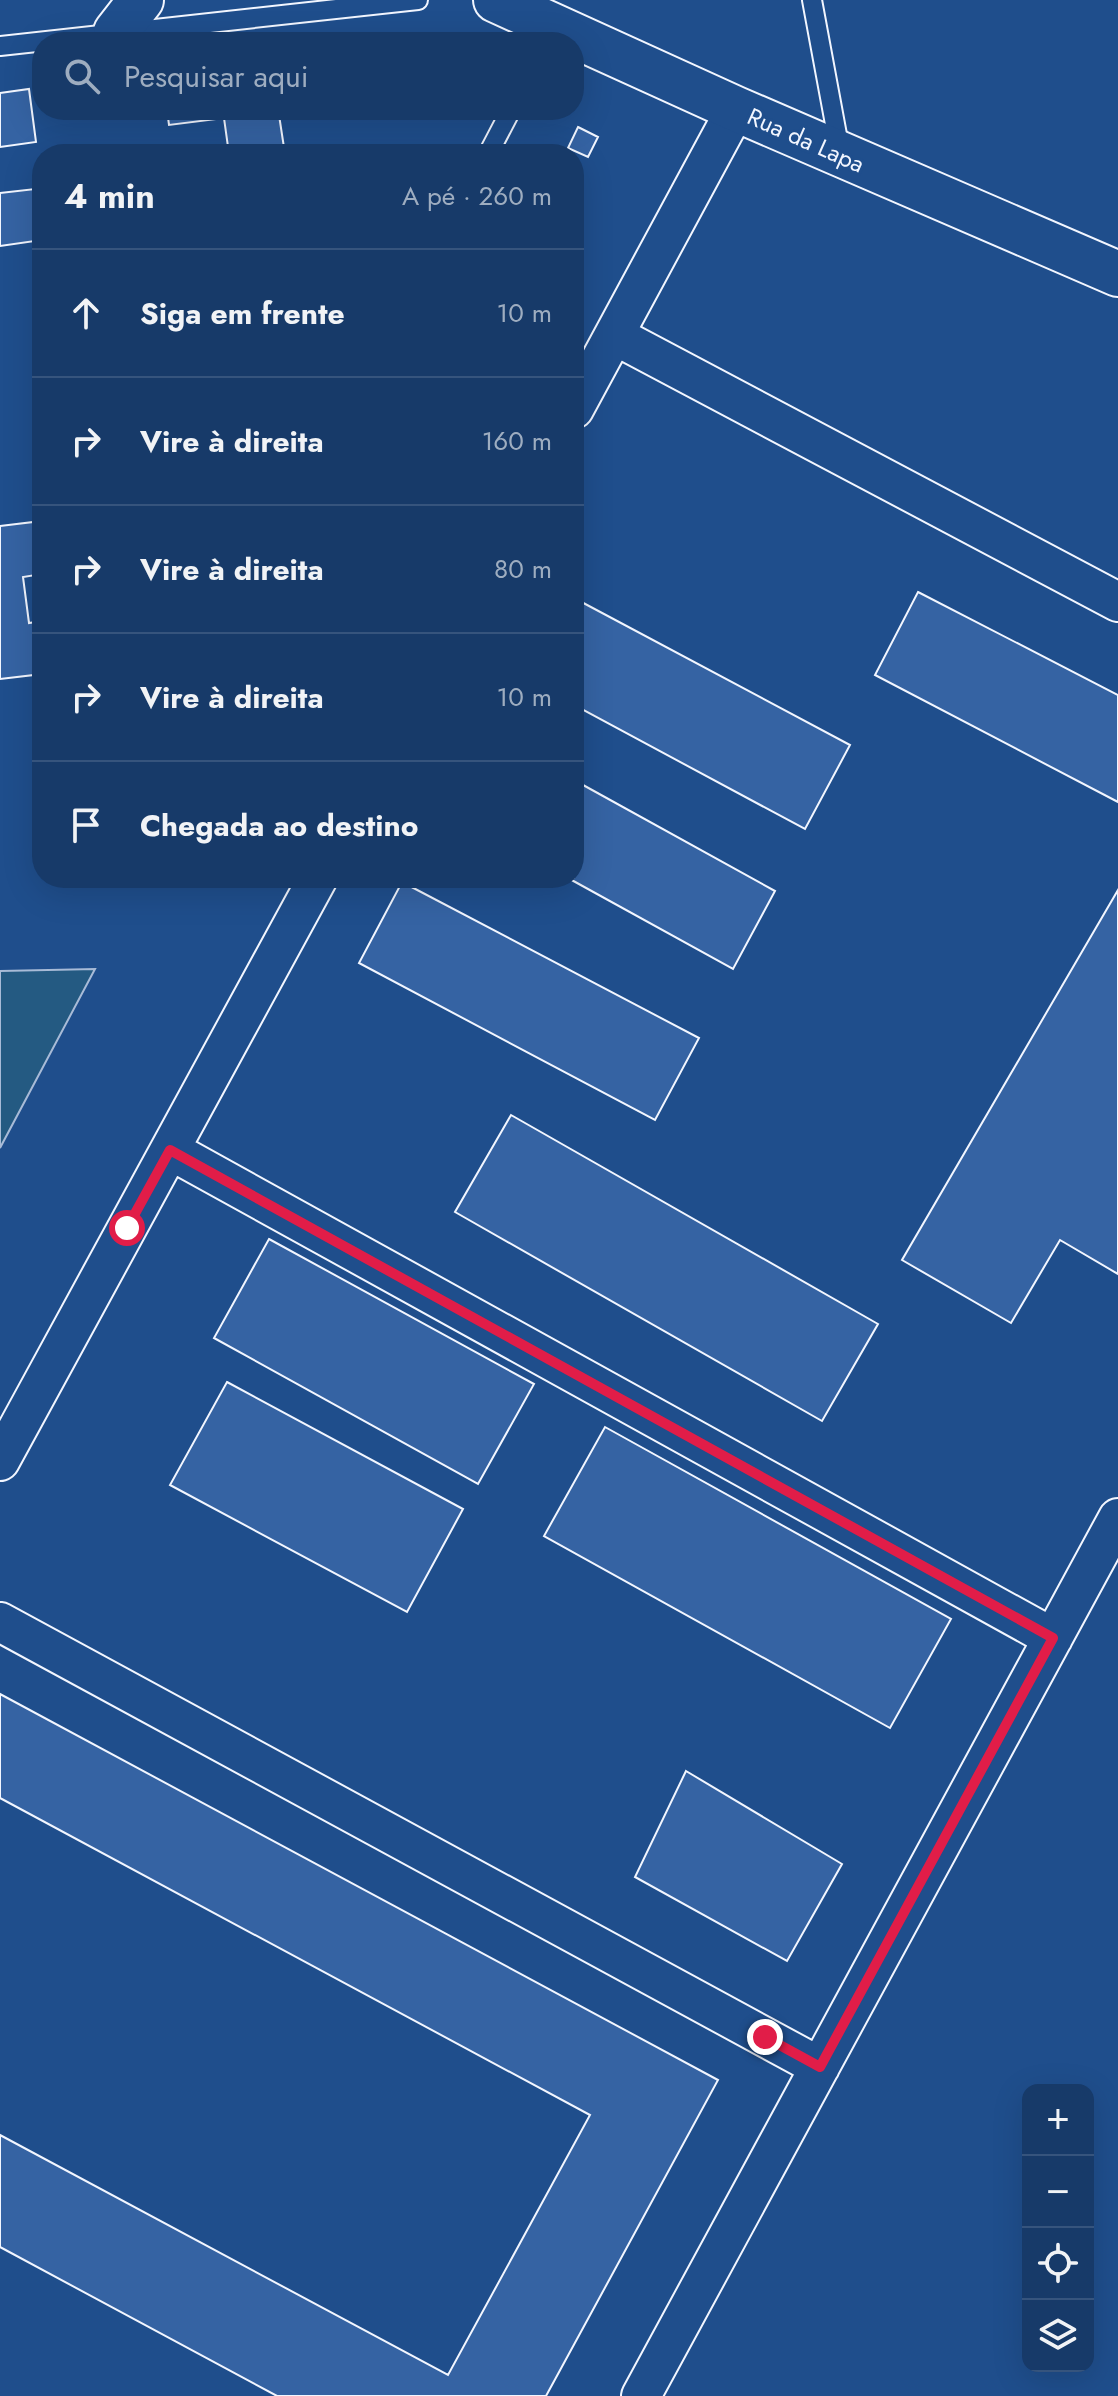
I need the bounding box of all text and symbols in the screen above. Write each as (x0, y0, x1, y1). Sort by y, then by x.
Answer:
search box (32, 32, 584, 120)
icon: search (60, 54, 104, 98)
text: Pesquisar aqui (124, 55, 309, 98)
street label: Rua da Lapa (742, 99, 870, 181)
text: 4 min (64, 172, 155, 221)
text: A pé · 260 m (402, 177, 552, 215)
icon: ahead (64, 291, 108, 335)
text: Siga em frente (140, 292, 345, 335)
text: 10 m (497, 294, 552, 332)
icon: right (64, 419, 108, 463)
text: Vire à direita (140, 420, 324, 463)
text: 160 m (482, 422, 552, 460)
icon: right (64, 547, 108, 591)
text: Vire à direita (140, 548, 324, 591)
text: 80 m (494, 550, 552, 588)
icon: right (64, 675, 108, 719)
text: Vire à direita (140, 676, 324, 719)
text: 10 m (497, 678, 552, 716)
icon: arrive (64, 803, 108, 847)
text: Chegada ao destino (140, 804, 418, 847)
route start (109, 1210, 145, 1246)
route end (747, 2019, 783, 2055)
map controls (1022, 2084, 1094, 2372)
button: + (1022, 2084, 1094, 2156)
button: − (1022, 2156, 1094, 2228)
button: locate (1022, 2228, 1094, 2300)
button: layers (1022, 2300, 1094, 2372)

